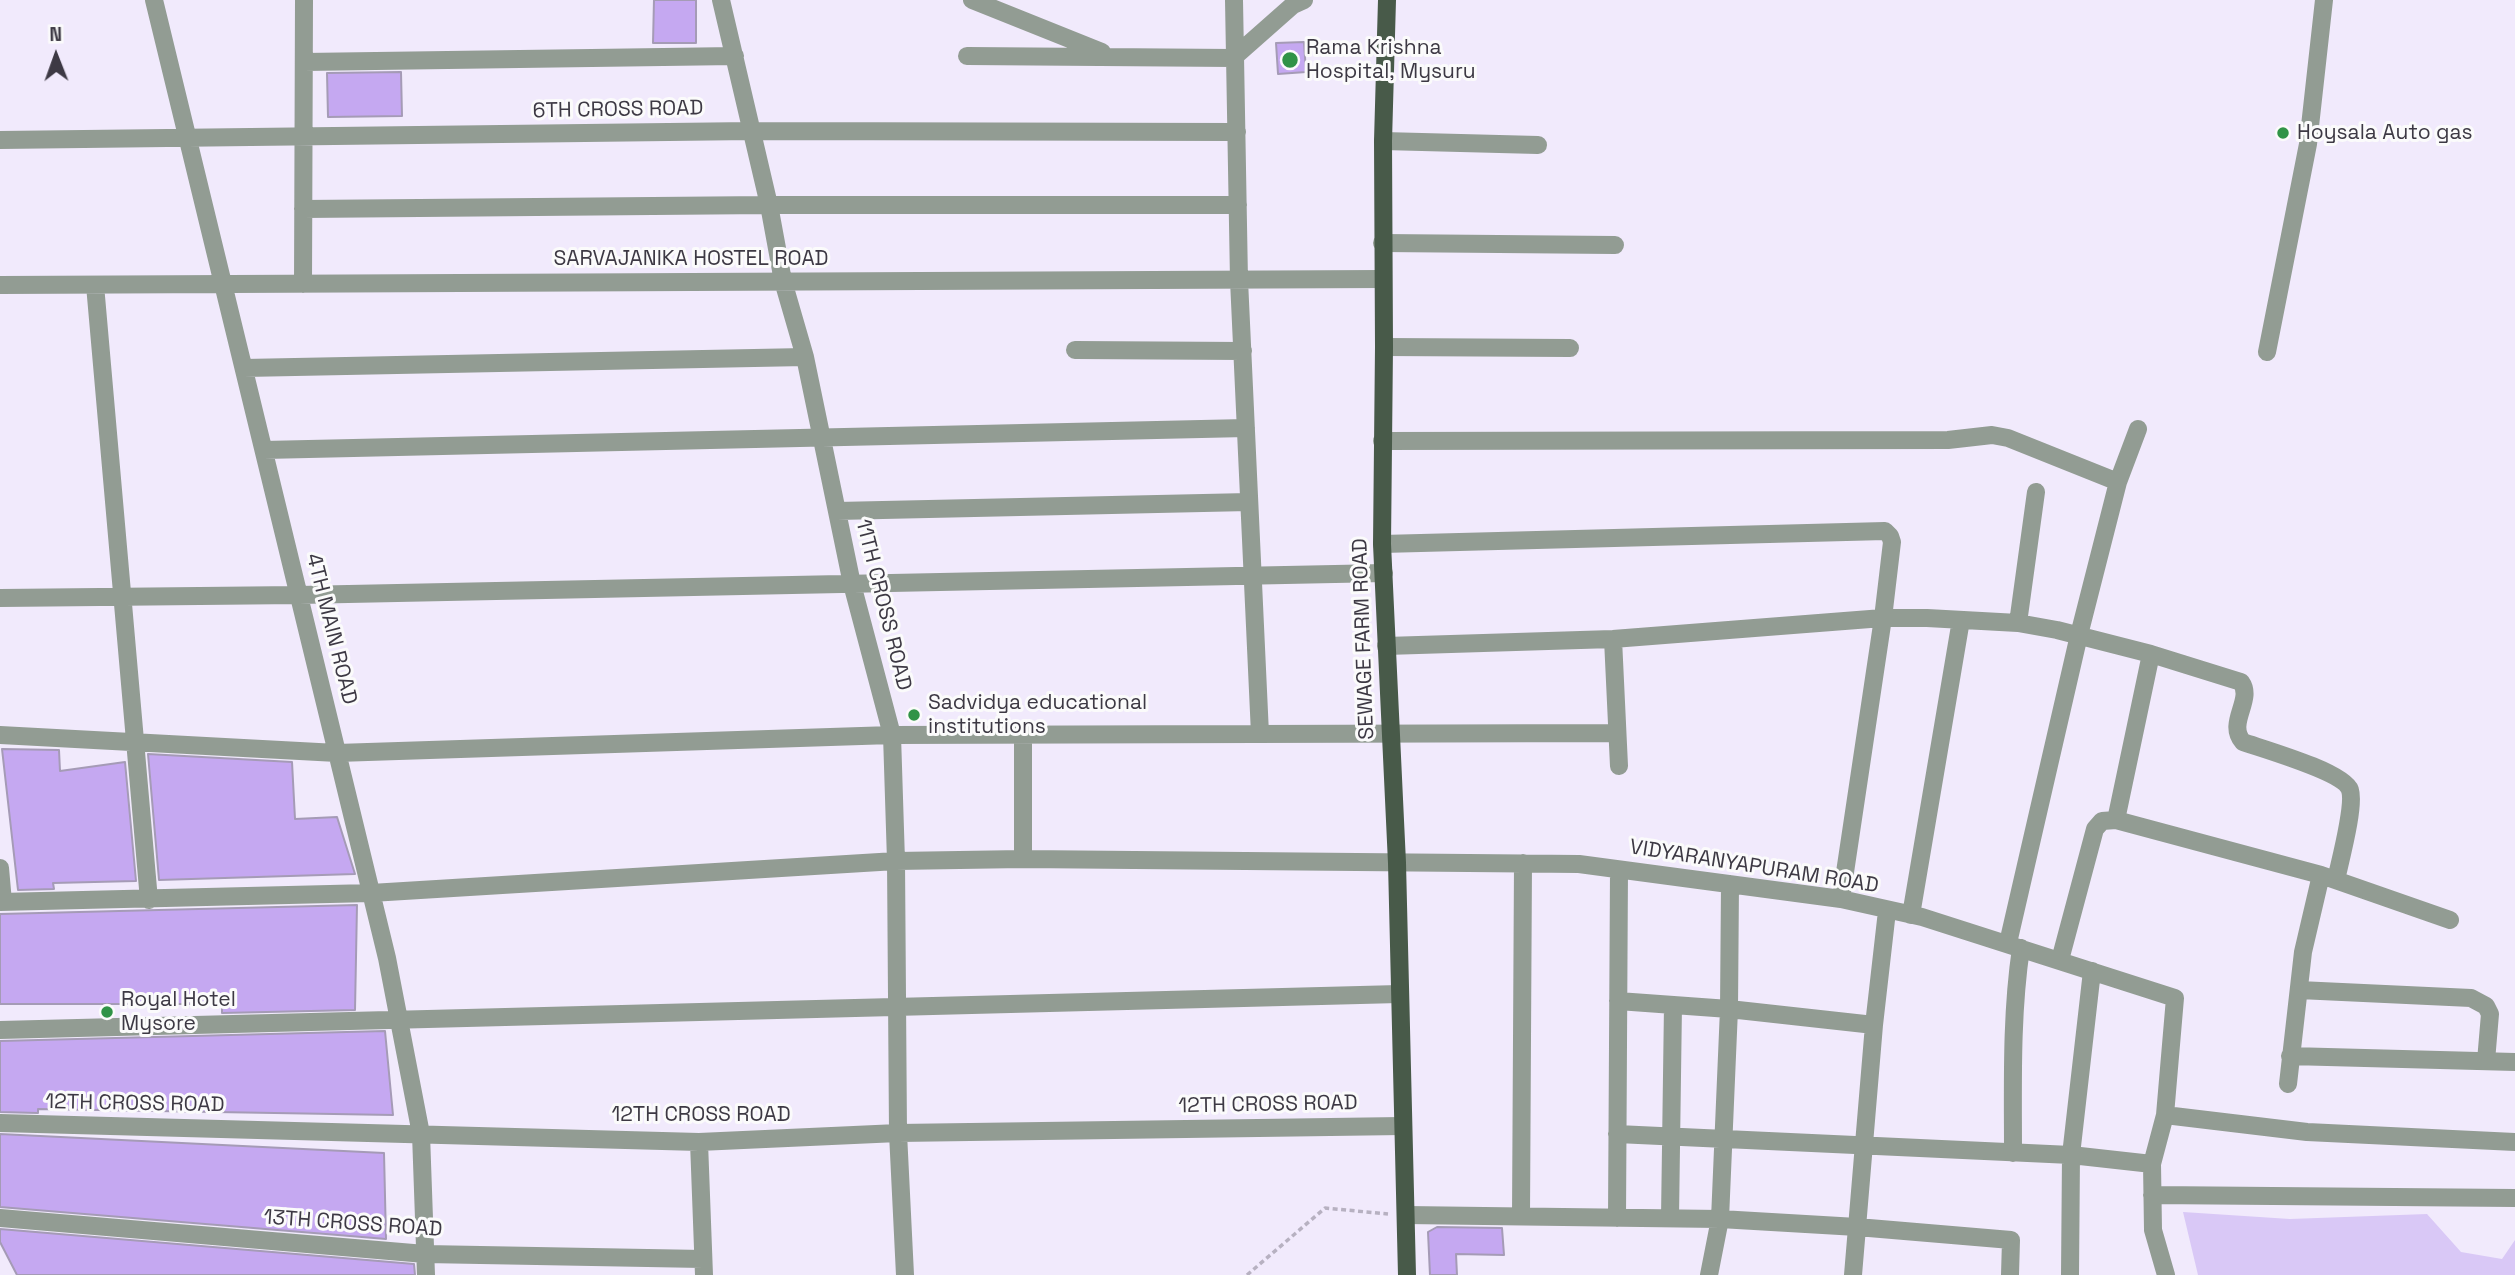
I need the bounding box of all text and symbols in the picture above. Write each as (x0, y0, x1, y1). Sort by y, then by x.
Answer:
north arrow (21, 21, 91, 91)
text: N (49, 22, 62, 47)
place label: Rama Krishna Hospital, Mysuru (1306, 35, 1476, 85)
marker: Rama Krishna Hospital, Mysuru (1280, 50, 1300, 70)
street label: 6TH CROSS ROAD (533, 96, 703, 124)
place label: Hoysala Auto gas (2297, 120, 2473, 146)
marker: Hoysala Auto gas (2275, 125, 2291, 141)
street label: SARVAJANIKA HOSTEL ROAD (553, 246, 829, 272)
street label: 11TH CROSS ROAD (850, 517, 916, 693)
street label: SEWAGE FARM ROAD (1348, 538, 1380, 740)
street label: 4TH MAIN ROAD (300, 551, 362, 707)
place label: Sadvidya educational institutions (928, 690, 1147, 740)
marker: Sadvidya educational institutions (906, 707, 922, 723)
street label: VIDYARANYAPURAM ROAD (1628, 835, 1880, 899)
place label: Royal Hotel Mysore (121, 987, 236, 1037)
marker: Royal Hotel Mysore (99, 1004, 115, 1020)
street label: 12TH CROSS ROAD (45, 1090, 225, 1118)
street label: 12TH CROSS ROAD (1178, 1091, 1358, 1119)
street label: 12TH CROSS ROAD (611, 1102, 791, 1128)
street label: 13TH CROSS ROAD (263, 1205, 443, 1243)

